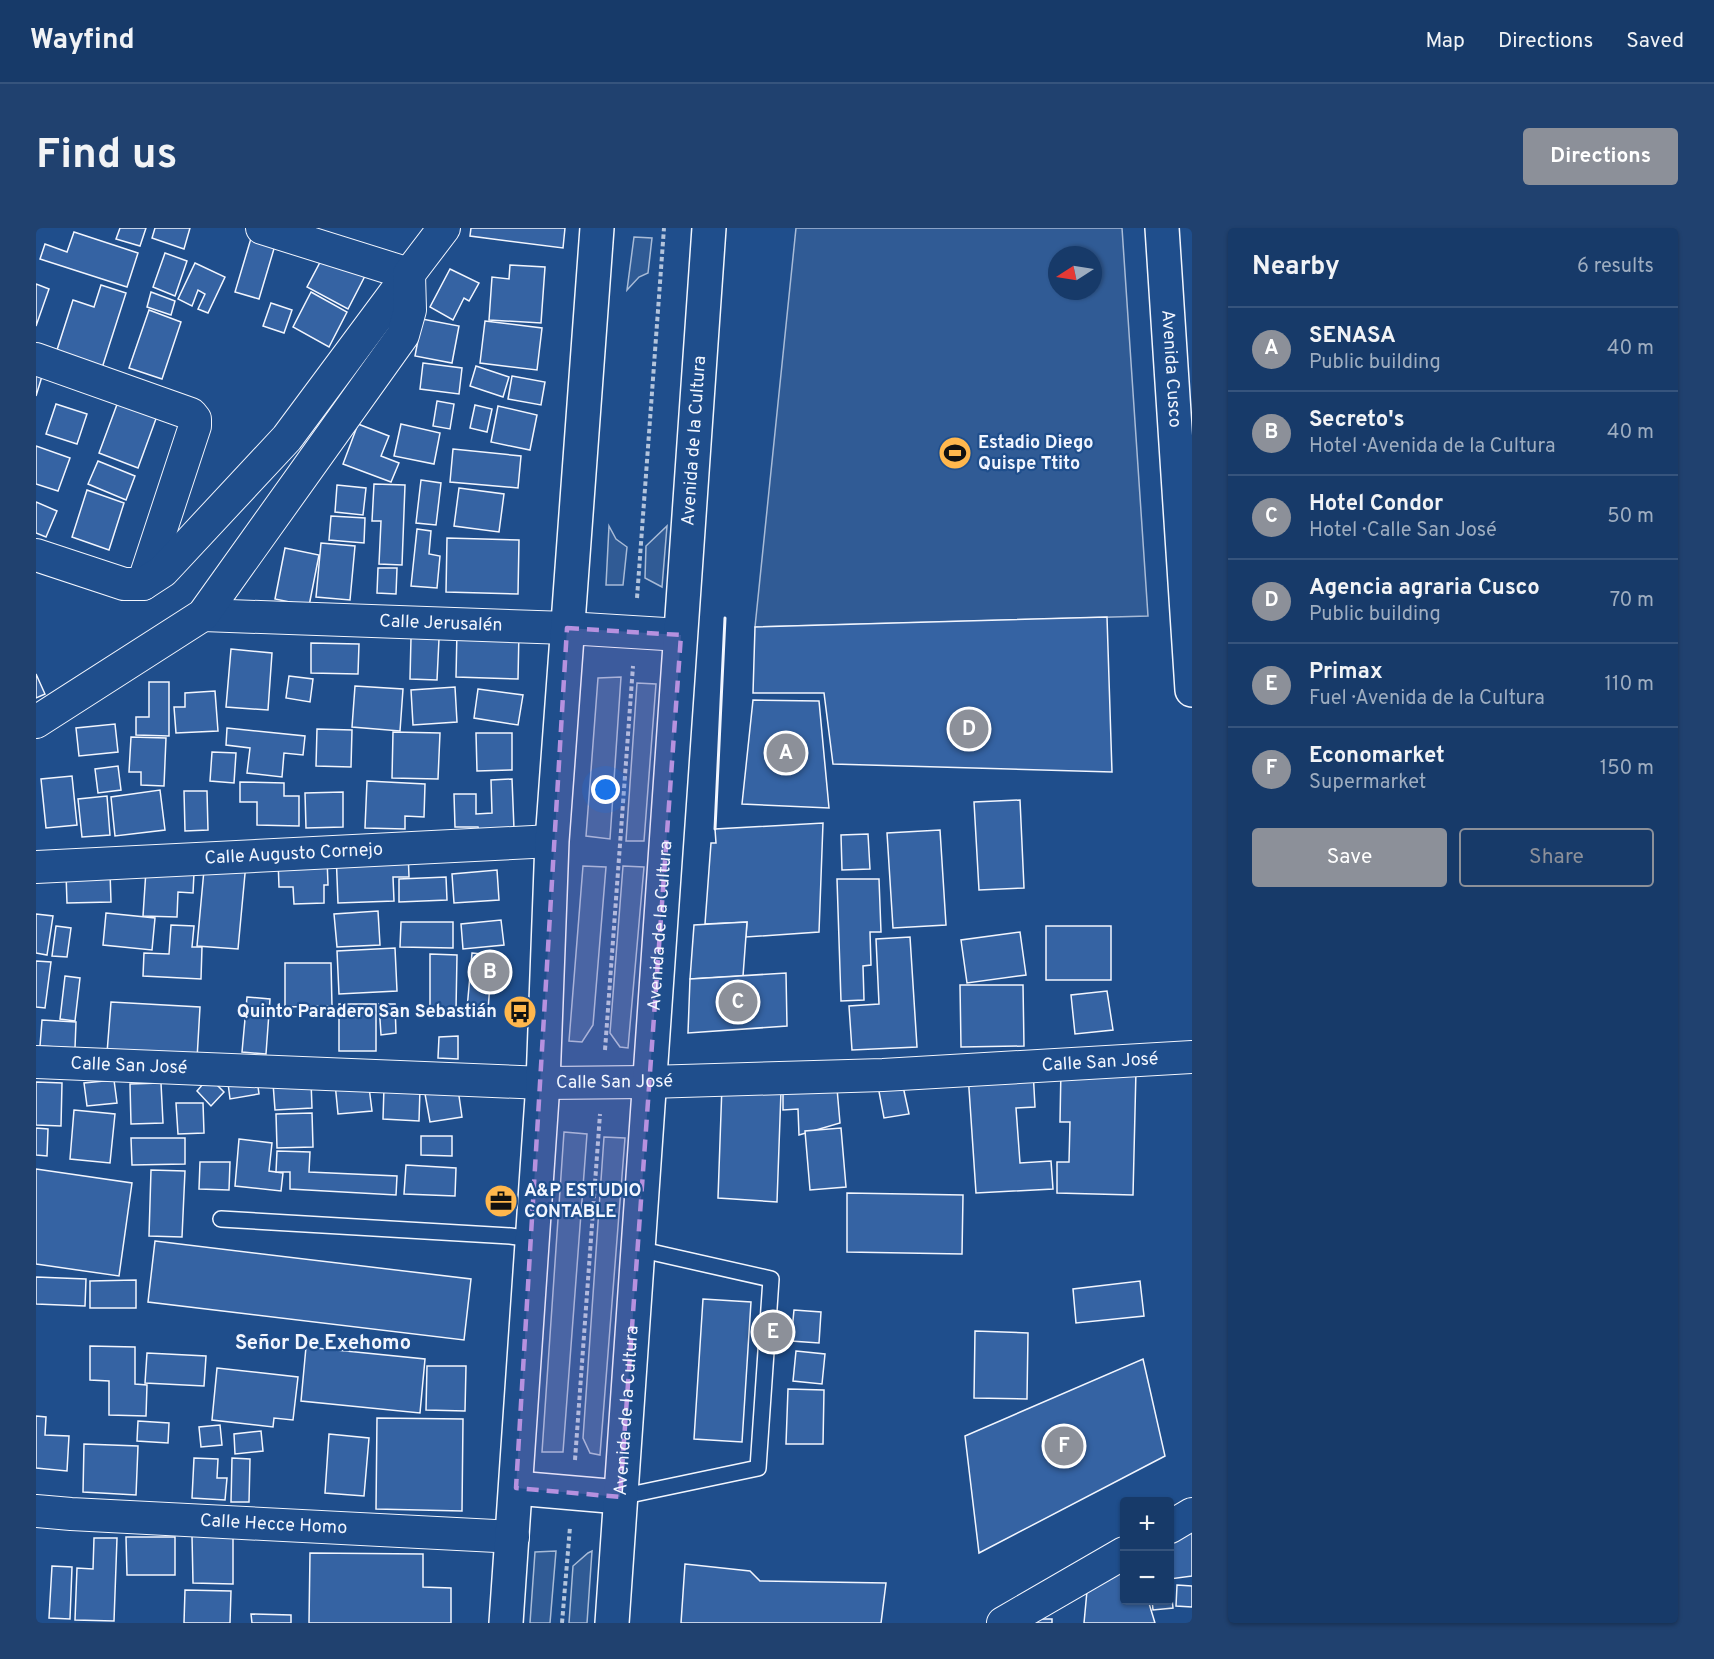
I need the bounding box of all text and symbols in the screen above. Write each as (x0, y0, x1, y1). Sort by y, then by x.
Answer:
text: Wayfind (30, 23, 135, 59)
text: Map (1425, 28, 1465, 55)
text: Directions (1498, 28, 1593, 55)
text: Saved (1626, 28, 1684, 55)
button: Directions (1523, 128, 1678, 185)
text: Find us (36, 130, 177, 183)
north arrow (1048, 246, 1102, 300)
text: Nearby (1252, 251, 1340, 284)
text: 6 results (1577, 254, 1654, 280)
street label: Avenida Cusco (1156, 309, 1186, 428)
text: SENASA (1309, 323, 1396, 350)
text: A (1264, 336, 1279, 362)
text: 40 m (1607, 336, 1654, 362)
text: Public building (1309, 350, 1441, 376)
street label: Avenida de la Cultura (677, 355, 712, 527)
text: Secreto's (1309, 407, 1405, 434)
text: B (1265, 420, 1278, 446)
text: 40 m (1607, 420, 1654, 446)
place label: Estadio Diego Quispe Ttito (978, 432, 1093, 476)
text: Hotel · Avenida de la Cultura (1309, 434, 1555, 460)
sports icon: Estadio Diego Quispe Ttito (937, 435, 973, 471)
text: Hotel Condor (1309, 491, 1443, 518)
text: C (1265, 504, 1278, 530)
text: 50 m (1607, 504, 1654, 530)
text: Hotel · Calle San José (1309, 518, 1497, 544)
text: Agencia agraria Cusco (1309, 575, 1540, 602)
text: D (1264, 588, 1279, 614)
text: 70 m (1610, 588, 1654, 614)
text: Public building (1309, 602, 1441, 628)
street label: Calle Jerusalén (379, 610, 503, 637)
text: Primax (1309, 659, 1383, 686)
text: E (1265, 672, 1278, 698)
text: 110 m (1605, 672, 1654, 698)
text: Fuel · Avenida de la Cultura (1309, 686, 1545, 712)
pin: D (950, 706, 988, 752)
pin: A (766, 730, 806, 776)
text: Economarket (1309, 743, 1445, 770)
text: F (1266, 756, 1277, 782)
text: 150 m (1600, 756, 1654, 782)
text: Supermarket (1309, 770, 1426, 796)
your location (591, 775, 620, 804)
button: Save (1252, 828, 1447, 887)
button: Share (1459, 828, 1654, 887)
street label: Calle Augusto Cornejo (204, 838, 384, 870)
street label: Avenida de la Cultura (643, 840, 678, 1012)
pin: B (470, 950, 510, 994)
pin: C (718, 980, 758, 1024)
bus stop icon: Quinto Paradero San Sebastián (502, 994, 538, 1030)
place label: Quinto Paradero San Sebastián (237, 1001, 497, 1024)
street label: Calle San José (1041, 1047, 1159, 1077)
street label: Calle San José (70, 1052, 188, 1080)
street label: Calle San José (556, 1070, 673, 1094)
place label: A&P ESTUDIO CONTABLE (524, 1180, 641, 1224)
office icon: A&P ESTUDIO CONTABLE (483, 1183, 519, 1219)
pin: E (754, 1310, 792, 1354)
street label: Avenida de la Cultura (609, 1325, 644, 1496)
district label: Señor De Exehomo (235, 1331, 411, 1357)
pin: F (1044, 1424, 1084, 1468)
map controls (1120, 1497, 1174, 1605)
button: + (1120, 1497, 1174, 1551)
street label: Calle Hecce Homo (199, 1509, 348, 1540)
button: − (1120, 1551, 1174, 1605)

